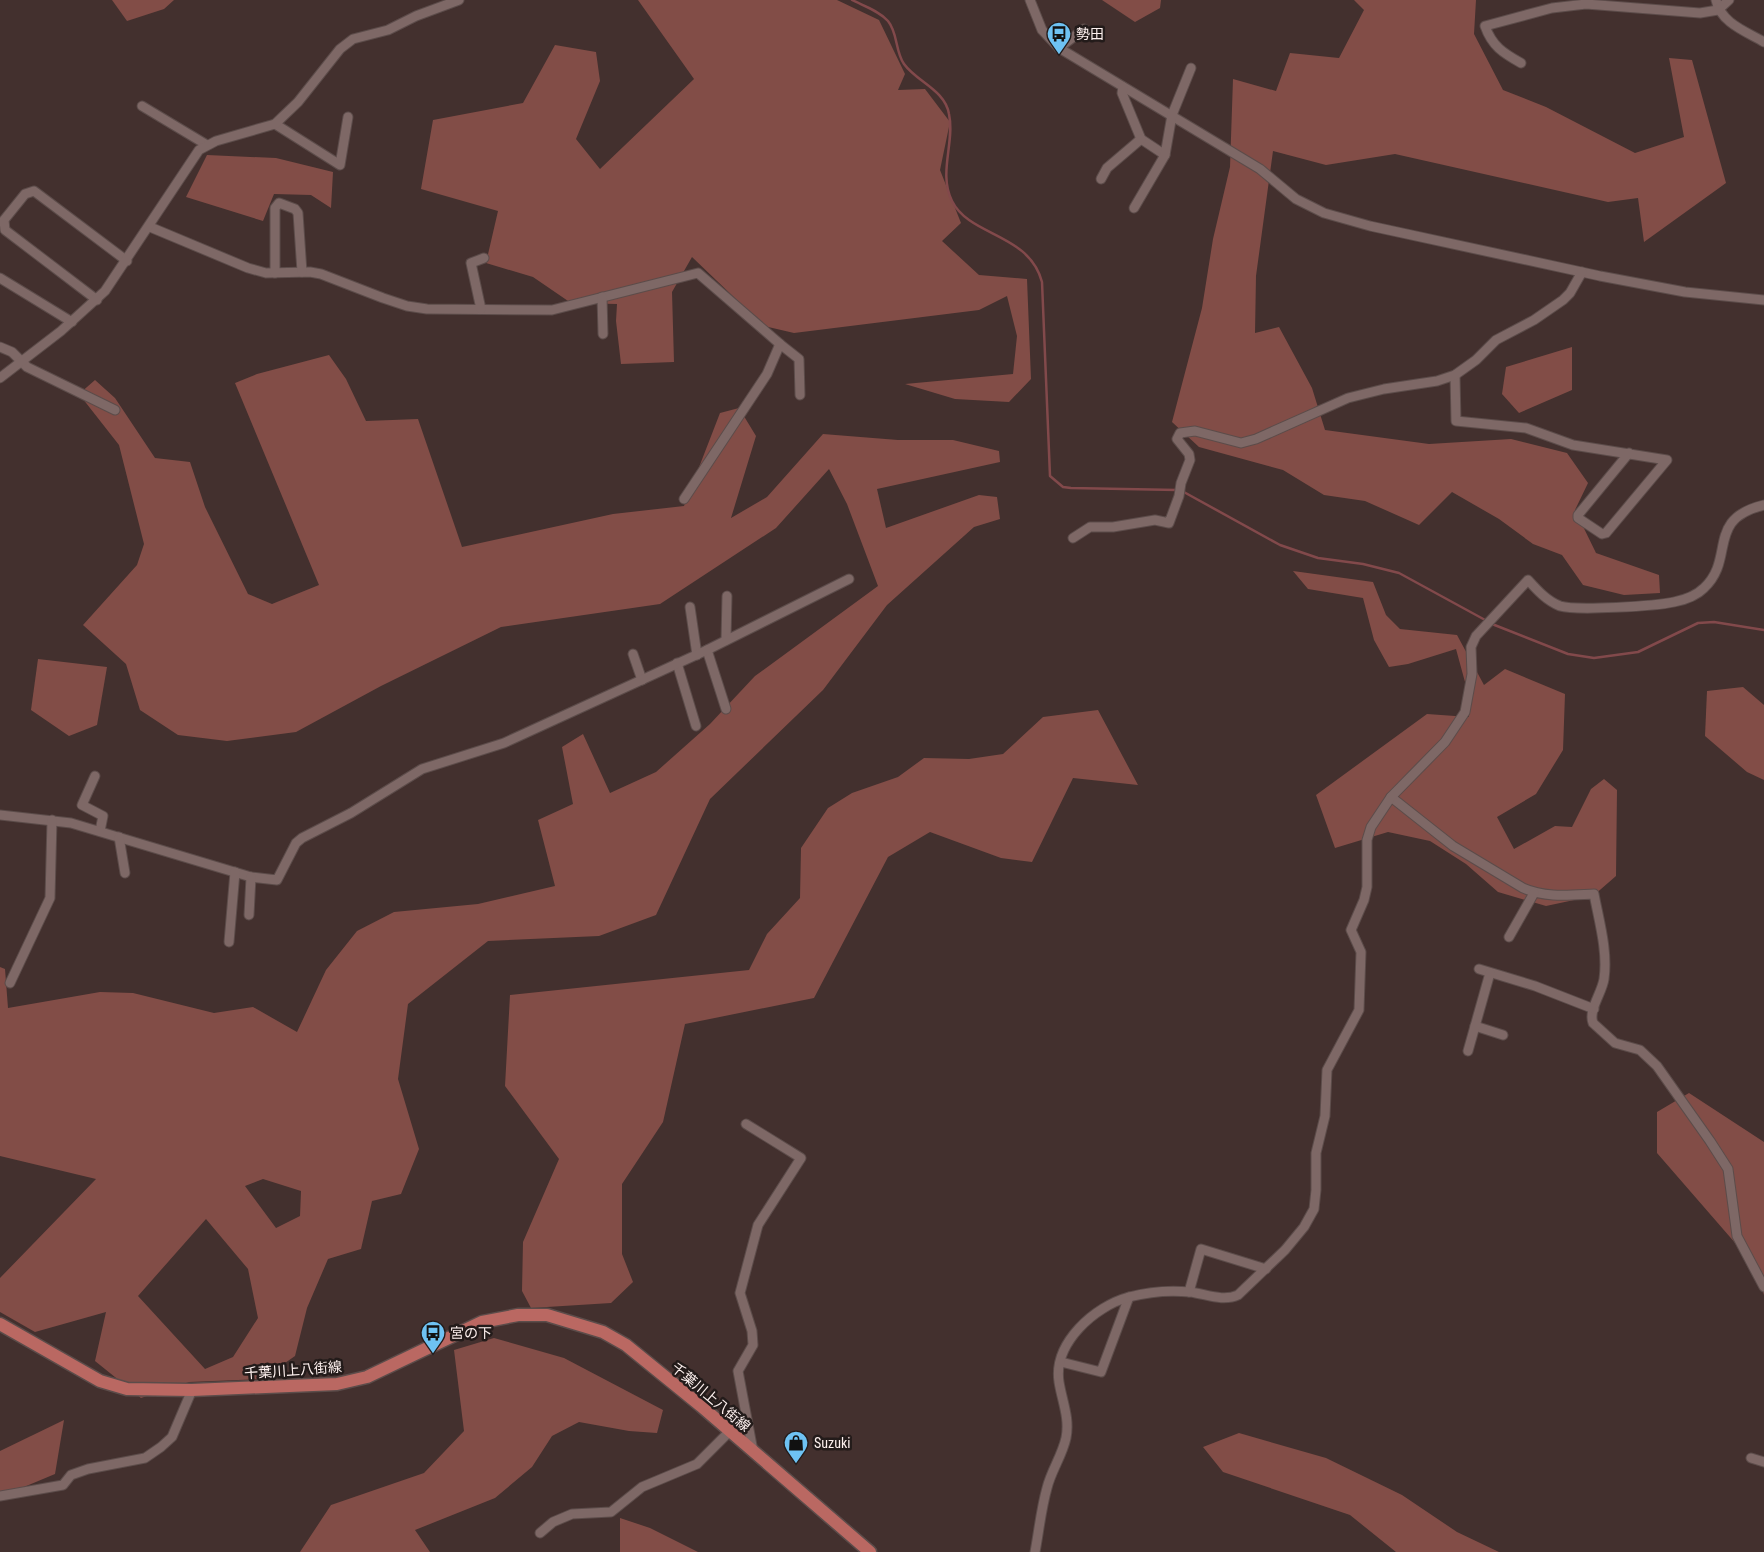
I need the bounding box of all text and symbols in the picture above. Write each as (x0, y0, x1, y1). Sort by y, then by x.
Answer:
bus stop icon: 勢田 (1046, 21, 1072, 55)
place label: 勢田 (1076, 26, 1104, 42)
bus stop icon: 宮の下 (420, 1320, 446, 1354)
place label: 宮の下 (450, 1325, 492, 1341)
street label: 千葉川上八街線 (244, 1359, 342, 1381)
street label: 千葉川上八街線 (668, 1359, 754, 1435)
shop icon: Suzuki (783, 1430, 809, 1464)
place label: Suzuki (814, 1435, 850, 1451)

